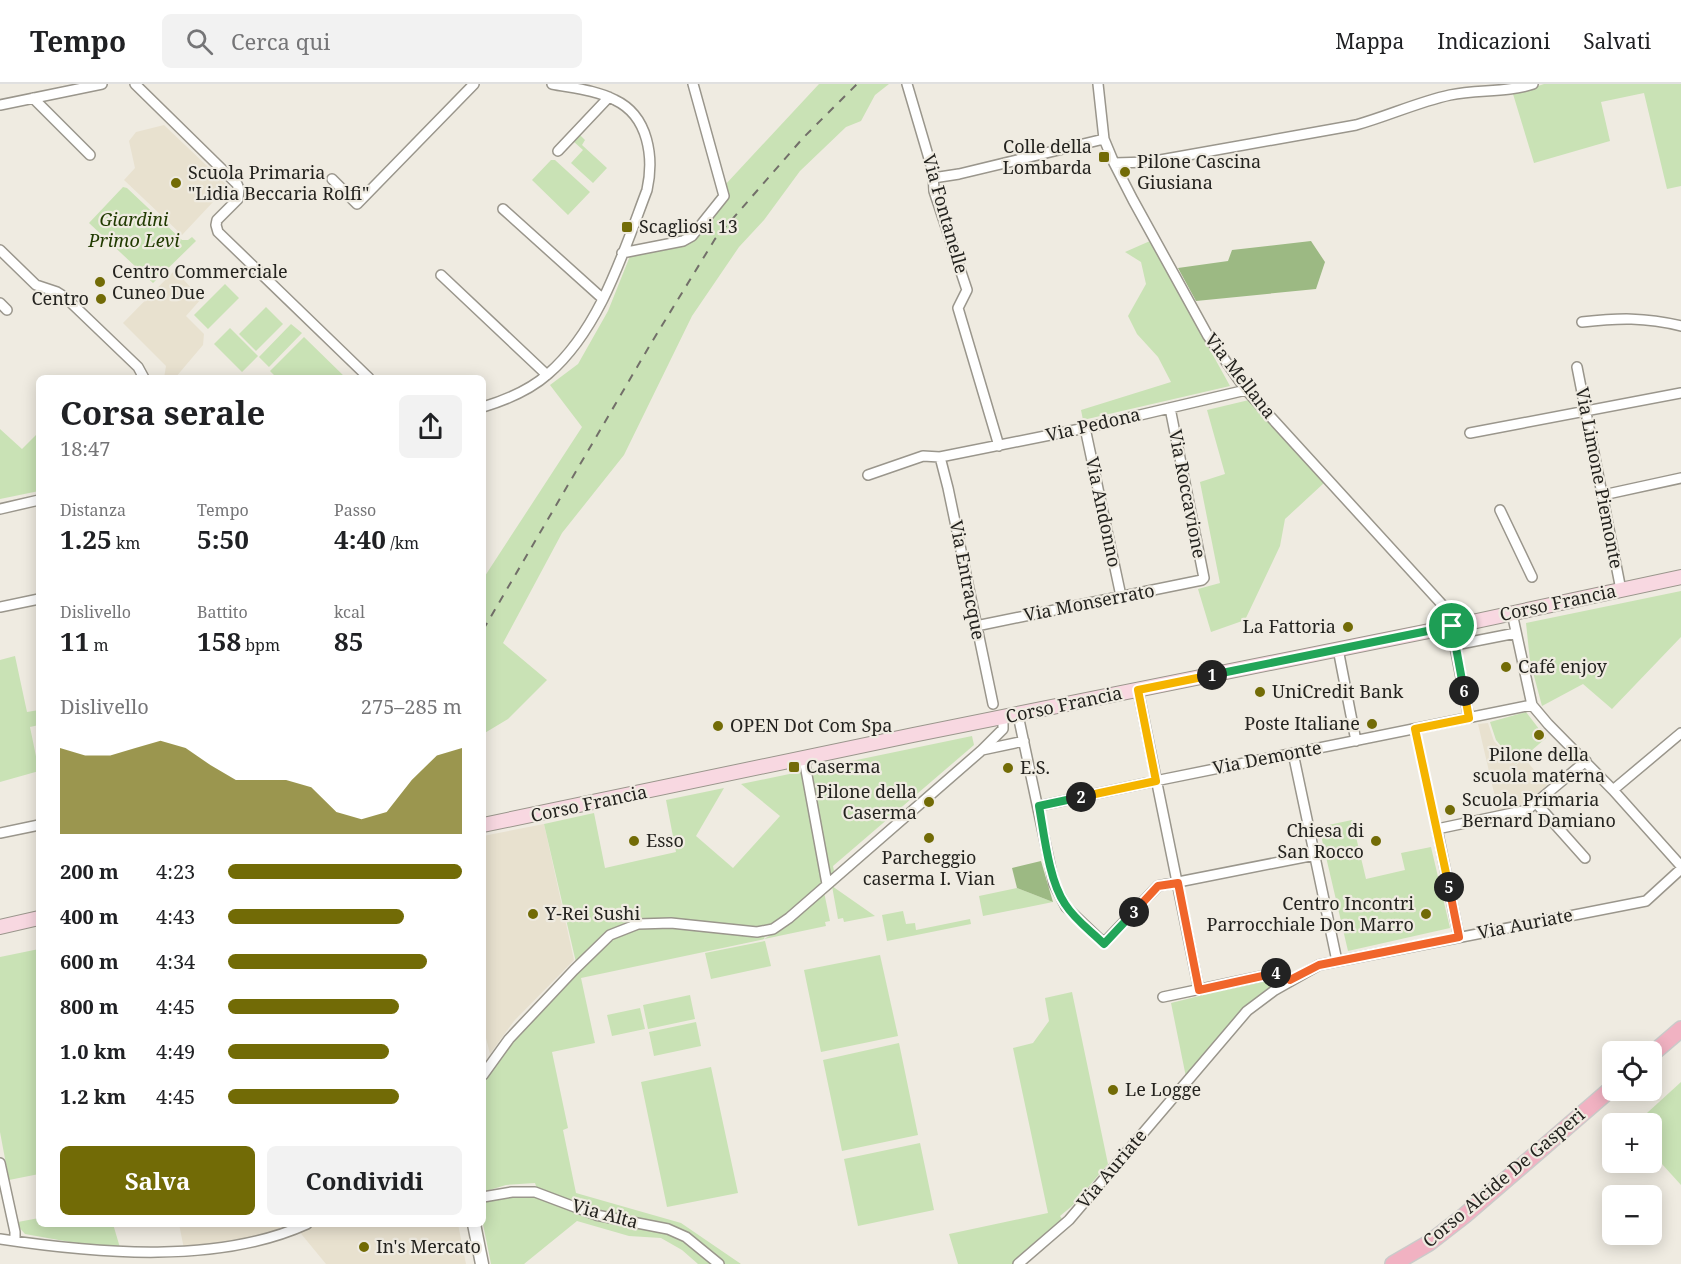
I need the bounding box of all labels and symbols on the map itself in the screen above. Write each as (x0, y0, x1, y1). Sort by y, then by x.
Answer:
place label: Colle della Lombarda (1003, 134, 1092, 179)
place label: Pilone Cascina Giusiana (1137, 149, 1261, 194)
marker: Colle della Lombarda (1097, 150, 1111, 164)
street label: Via Fontanelle (917, 151, 974, 276)
place label: Scuola Primaria "Lidia Beccaria Rolfi" (188, 160, 369, 205)
marker: Pilone Cascina Giusiana (1118, 165, 1132, 179)
marker: Scuola Primaria "Lidia Beccaria Rolfi" (169, 176, 183, 190)
park label: Giardini Primo Levi (87, 207, 180, 252)
place label: Scagliosi 13 (639, 214, 738, 238)
marker: Scagliosi 13 (620, 220, 634, 234)
place label: Centro Commerciale Cuneo Due (112, 259, 288, 304)
marker: Centro Commerciale Cuneo Due (93, 275, 107, 289)
place label: Centro (32, 286, 89, 310)
marker: Centro (94, 292, 108, 306)
street label: Via Mellana (1200, 328, 1282, 423)
street label: Via Limone Piemonte (1571, 385, 1629, 571)
street label: Via Pedona (1043, 401, 1142, 447)
street label: Via Roccavione (1164, 427, 1212, 560)
street label: Via Andonno (1081, 454, 1127, 569)
street label: Via Entracque (945, 518, 991, 642)
street label: Via Monserrato (1021, 578, 1156, 626)
street label: Corso Francia (1497, 578, 1618, 626)
pin (1426, 600, 1477, 651)
place label: La Fattoria (1243, 614, 1336, 638)
marker: La Fattoria (1341, 620, 1355, 634)
place label: Café enjoy (1518, 654, 1608, 678)
pin: 1 (1197, 660, 1227, 690)
marker: Café enjoy (1499, 660, 1513, 674)
pin: 6 (1449, 676, 1479, 706)
place label: UniCredit Bank (1272, 679, 1404, 703)
street label: Corso Francia (1003, 680, 1124, 728)
marker: UniCredit Bank (1253, 685, 1267, 699)
place label: Poste Italiane (1244, 711, 1360, 735)
place label: OPEN Dot Com Spa (730, 713, 892, 737)
marker: Poste Italiane (1365, 717, 1379, 731)
marker: OPEN Dot Com Spa (711, 719, 725, 733)
marker: Pilone della scuola materna (1532, 728, 1546, 742)
street label: Via Demonte (1210, 735, 1323, 779)
place label: Pilone della scuola materna (1473, 742, 1605, 787)
place label: Caserma (806, 754, 881, 778)
place label: E.S. (1020, 755, 1050, 779)
marker: Caserma (787, 760, 801, 774)
marker: E.S. (1001, 761, 1015, 775)
street label: Corso Francia (528, 779, 649, 827)
place label: Pilone della Caserma (817, 779, 917, 824)
pin: 2 (1066, 782, 1096, 812)
place label: Scuola Primaria Bernard Damiano (1462, 787, 1616, 832)
marker: Pilone della Caserma (922, 795, 936, 809)
marker: Scuola Primaria Bernard Damiano (1443, 803, 1457, 817)
place label: Chiesa di San Rocco (1277, 818, 1364, 863)
place label: Esso (646, 828, 684, 852)
marker: Parcheggio caserma I. Vian (922, 831, 936, 845)
marker: Esso (627, 834, 641, 848)
marker: Chiesa di San Rocco (1369, 834, 1383, 848)
place label: Parcheggio caserma I. Vian (863, 845, 996, 890)
pin: 5 (1434, 872, 1464, 902)
place label: Centro Incontri Parrocchiale Don Marro (1207, 891, 1414, 936)
pin: 3 (1119, 897, 1149, 927)
place label: Y-Rei Sushi (544, 901, 640, 925)
street label: Via Auriate (1475, 902, 1575, 944)
marker: Y-Rei Sushi (526, 907, 540, 921)
marker: Centro Incontri Parrocchiale Don Marro (1419, 907, 1433, 921)
pin: 4 (1261, 958, 1291, 988)
place label: Le Logge (1125, 1077, 1201, 1101)
marker: Le Logge (1106, 1083, 1120, 1097)
street label: Corso Alcide De Gasperi (1417, 1102, 1590, 1252)
street label: Via Auriate (1071, 1124, 1152, 1213)
street label: Via Alta (570, 1193, 641, 1233)
place label: In's Mercato (376, 1234, 481, 1258)
marker: In's Mercato (357, 1240, 371, 1254)

